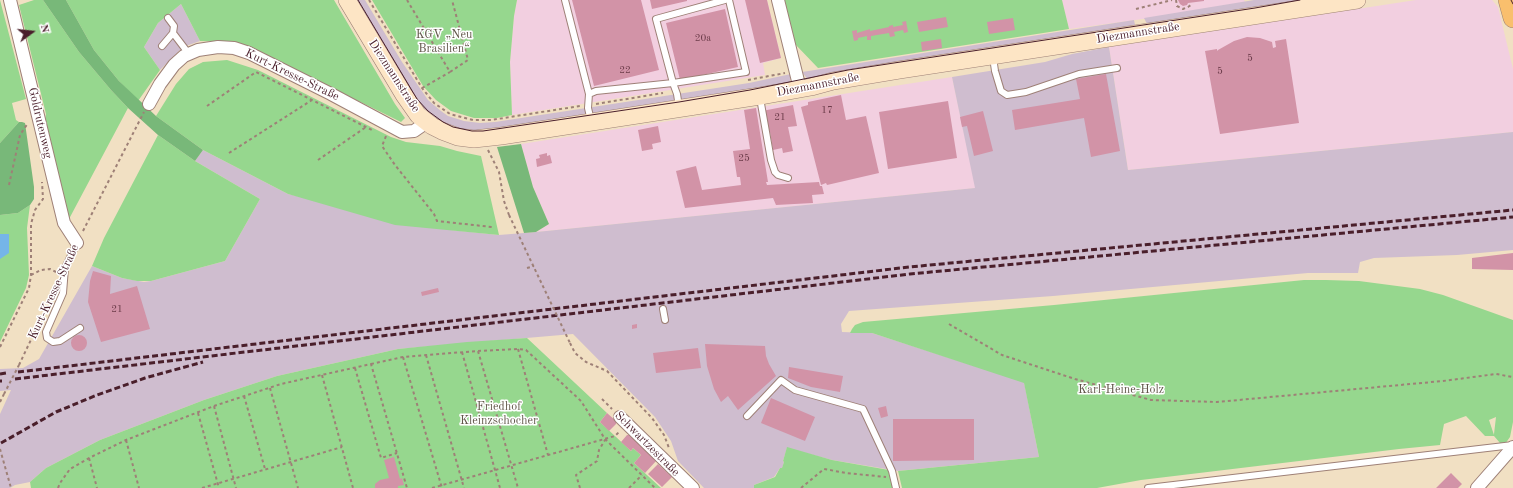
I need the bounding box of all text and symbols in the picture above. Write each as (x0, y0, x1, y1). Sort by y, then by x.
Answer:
north arrow (12, 12, 52, 52)
street label: Diezmannstraße (1095, 19, 1181, 47)
text: N (38, 23, 50, 34)
park label: KGV „Neu Brasilien“ (416, 28, 472, 56)
house number: 20a (695, 32, 711, 44)
street label: Diezmannstraße (365, 37, 423, 115)
street label: Kurt-Kresse-Straße (242, 46, 342, 104)
house number: 5 (1247, 52, 1253, 64)
house number: 22 (619, 64, 631, 76)
house number: 5 (1217, 65, 1223, 77)
street label: Diezmannstraße (775, 70, 861, 100)
street label: Goldrutenweg (25, 86, 55, 160)
house number: 17 (821, 104, 833, 116)
house number: 21 (774, 111, 786, 123)
house number: 25 (738, 152, 750, 164)
street label: Kurt-Kresse-Straße (26, 242, 82, 342)
house number: 21 (111, 303, 123, 315)
park label: Karl-Heine-Holz (1078, 383, 1164, 397)
park label: Friedhof Kleinzschocher (460, 400, 538, 428)
street label: Schwartzestraße (611, 408, 683, 480)

